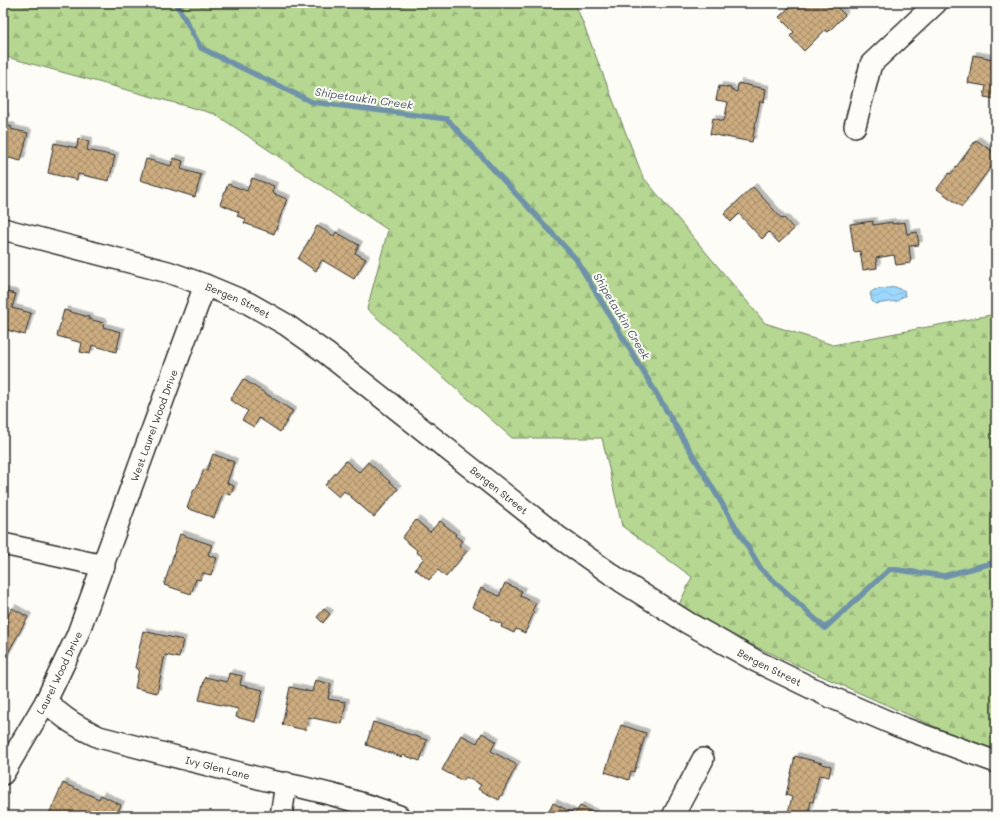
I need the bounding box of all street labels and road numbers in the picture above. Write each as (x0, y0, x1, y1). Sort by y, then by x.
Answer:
street label: Bergen Street (203, 279, 273, 321)
street label: West Laurel Wood Drive (127, 367, 181, 483)
street label: Bergen Street (467, 463, 531, 517)
street label: Laurel Wood Drive (33, 629, 85, 717)
street label: Bergen Street (735, 645, 804, 689)
street label: Ivy Glen Lane (184, 753, 251, 783)

